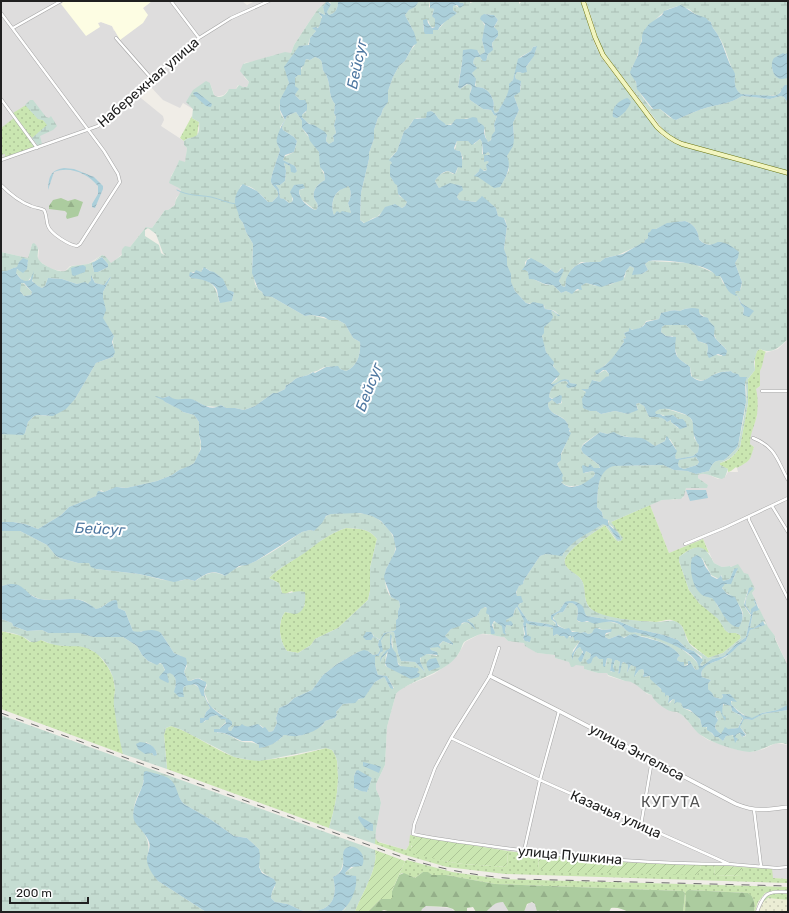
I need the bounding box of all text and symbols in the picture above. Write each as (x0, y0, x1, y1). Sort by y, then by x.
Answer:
street label: Набережная улица (94, 34, 202, 131)
water label: Бейсуг (343, 36, 371, 90)
water label: Бейсуг (352, 359, 387, 414)
water label: Бейсуг (75, 519, 127, 539)
street label: улица Энгельса (586, 720, 687, 785)
street label: Казачья улица (568, 787, 664, 842)
district label: КУГУТА (641, 793, 701, 811)
street label: улица Пушкина (517, 842, 623, 869)
scale bar (10, 879, 88, 905)
text: 200 m (16, 886, 52, 900)

